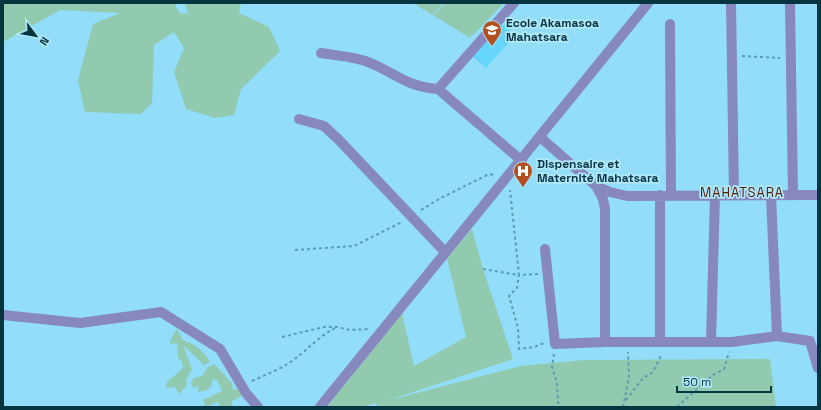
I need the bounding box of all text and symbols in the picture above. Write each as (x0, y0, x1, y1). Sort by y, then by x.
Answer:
place label: Ecole Akamasoa Mahatsara (506, 15, 599, 45)
north arrow (16, 16, 56, 56)
school or university icon: Ecole Akamasoa Mahatsara (481, 19, 503, 47)
text: N (37, 34, 52, 48)
place label: Dispensaire et Maternité Mahatsara (537, 156, 659, 186)
hospital icon: Dispensaire et Maternité Mahatsara (512, 160, 534, 188)
district label: MAHATSARA (700, 184, 784, 201)
scale bar (677, 368, 771, 394)
text: 50 m (683, 374, 711, 390)

